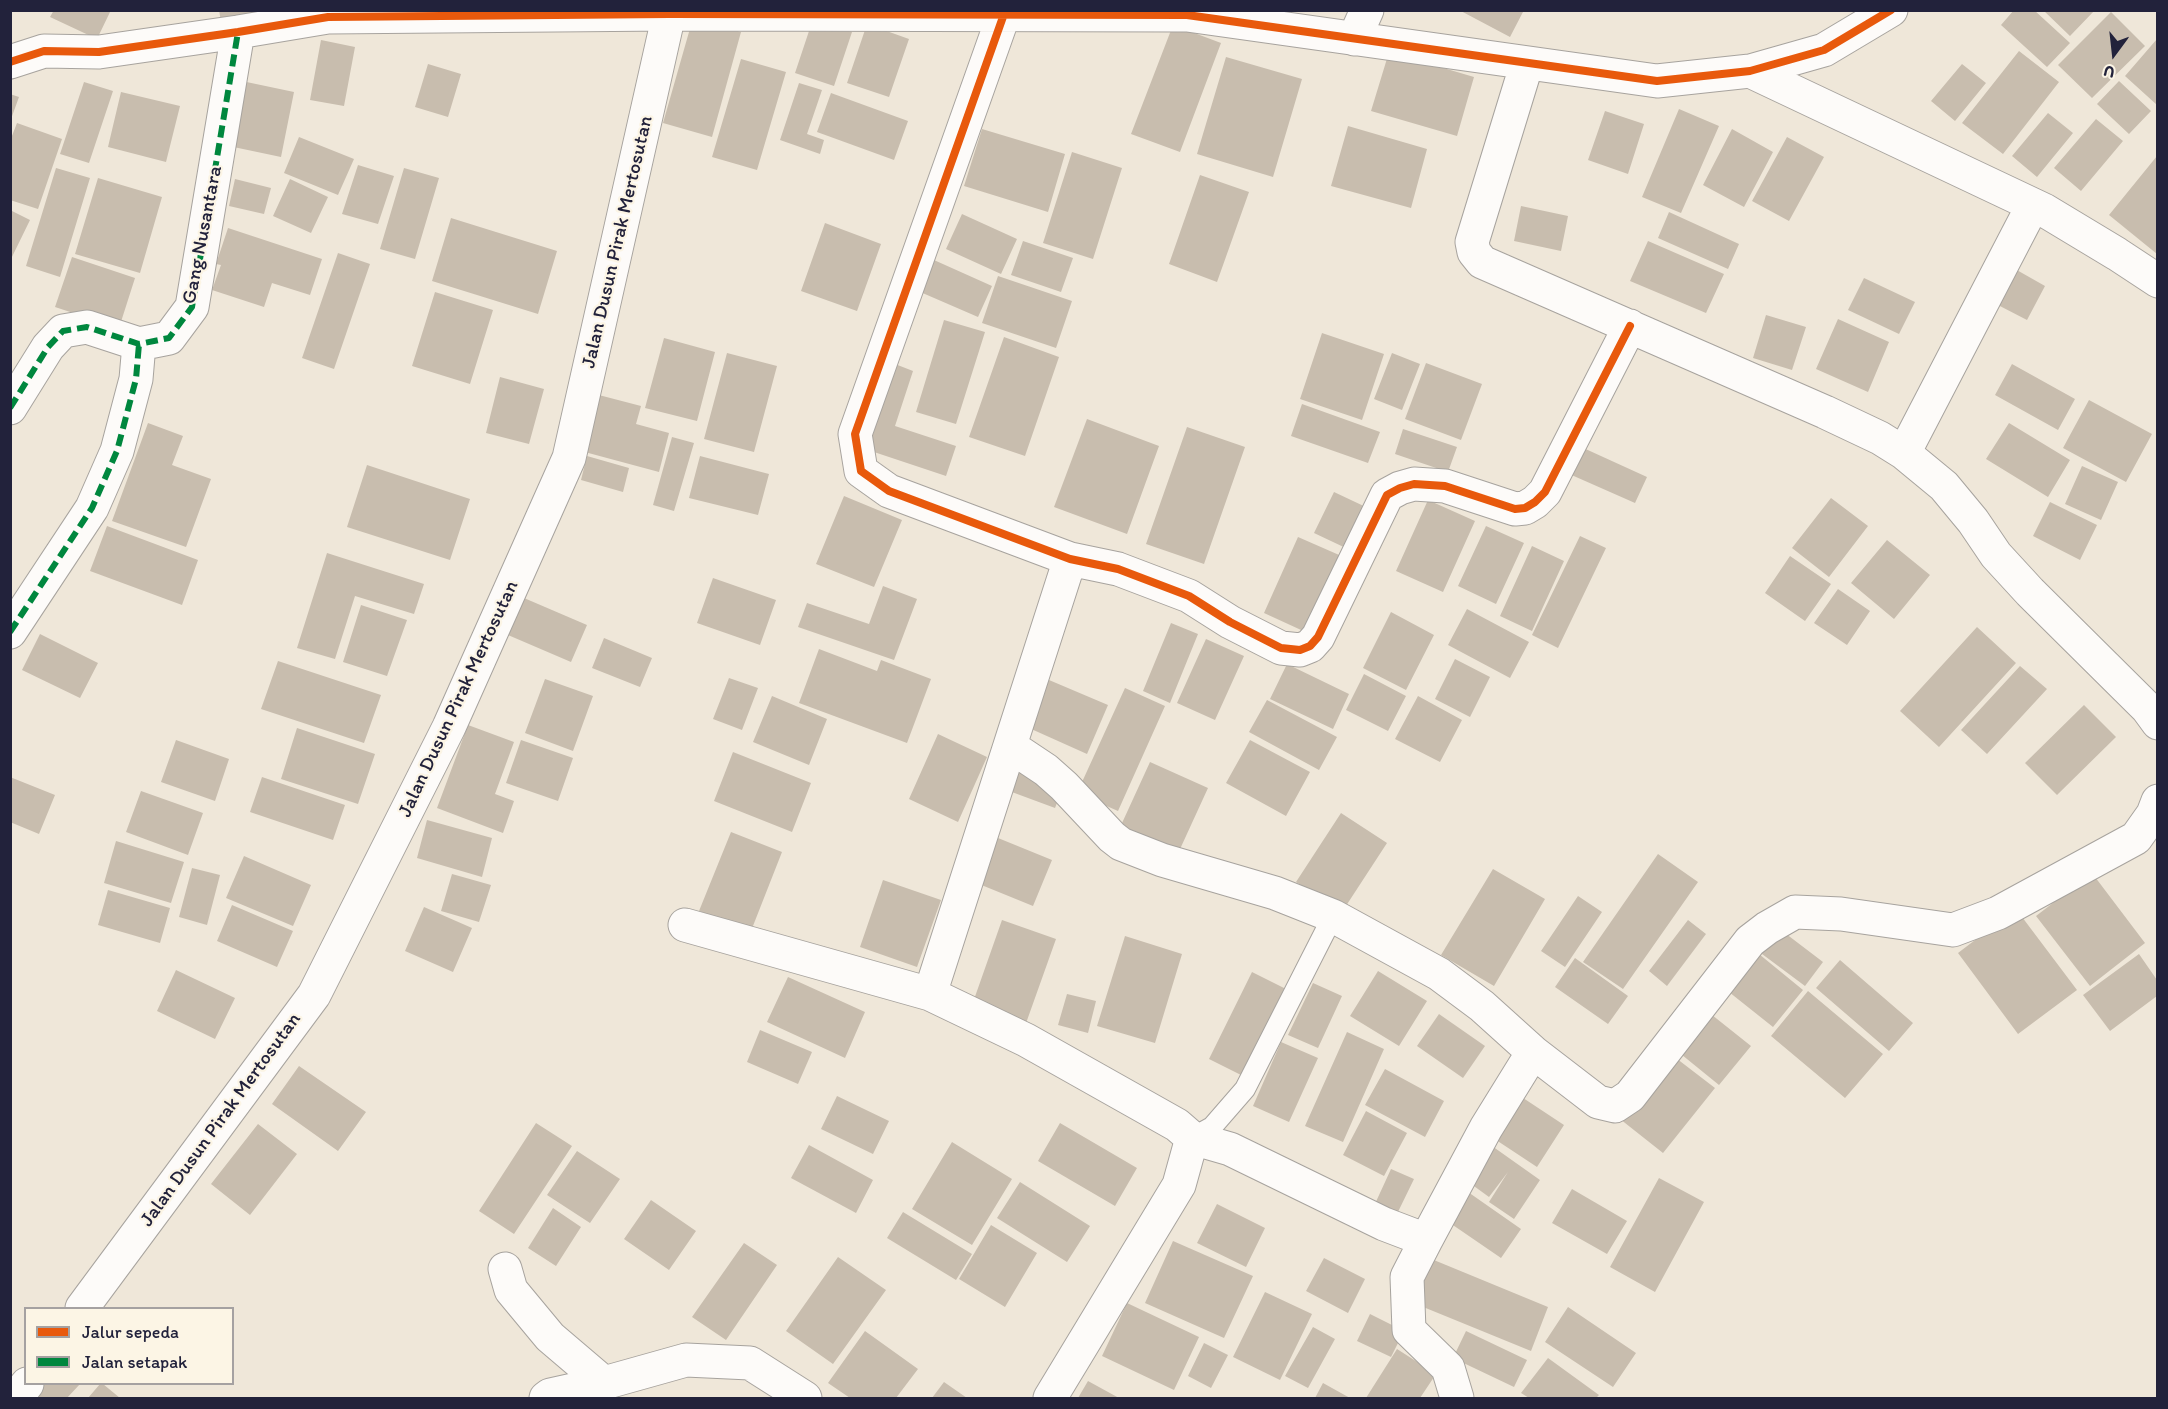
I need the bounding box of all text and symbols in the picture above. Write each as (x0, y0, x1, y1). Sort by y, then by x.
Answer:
north arrow (2084, 24, 2144, 84)
text: U (2102, 61, 2117, 82)
street label: Jalan Dusun Pirak Mertosutan (577, 113, 659, 371)
street label: Gang Nusantara (178, 164, 228, 306)
street label: Jalan Dusun Pirak Mertosutan (394, 577, 524, 821)
street label: Jalan Dusun Pirak Mertosutan (135, 1008, 307, 1232)
legend (24, 1307, 234, 1385)
text: Jalur sepeda (82, 1321, 179, 1343)
text: Jalan setapak (82, 1351, 187, 1373)

